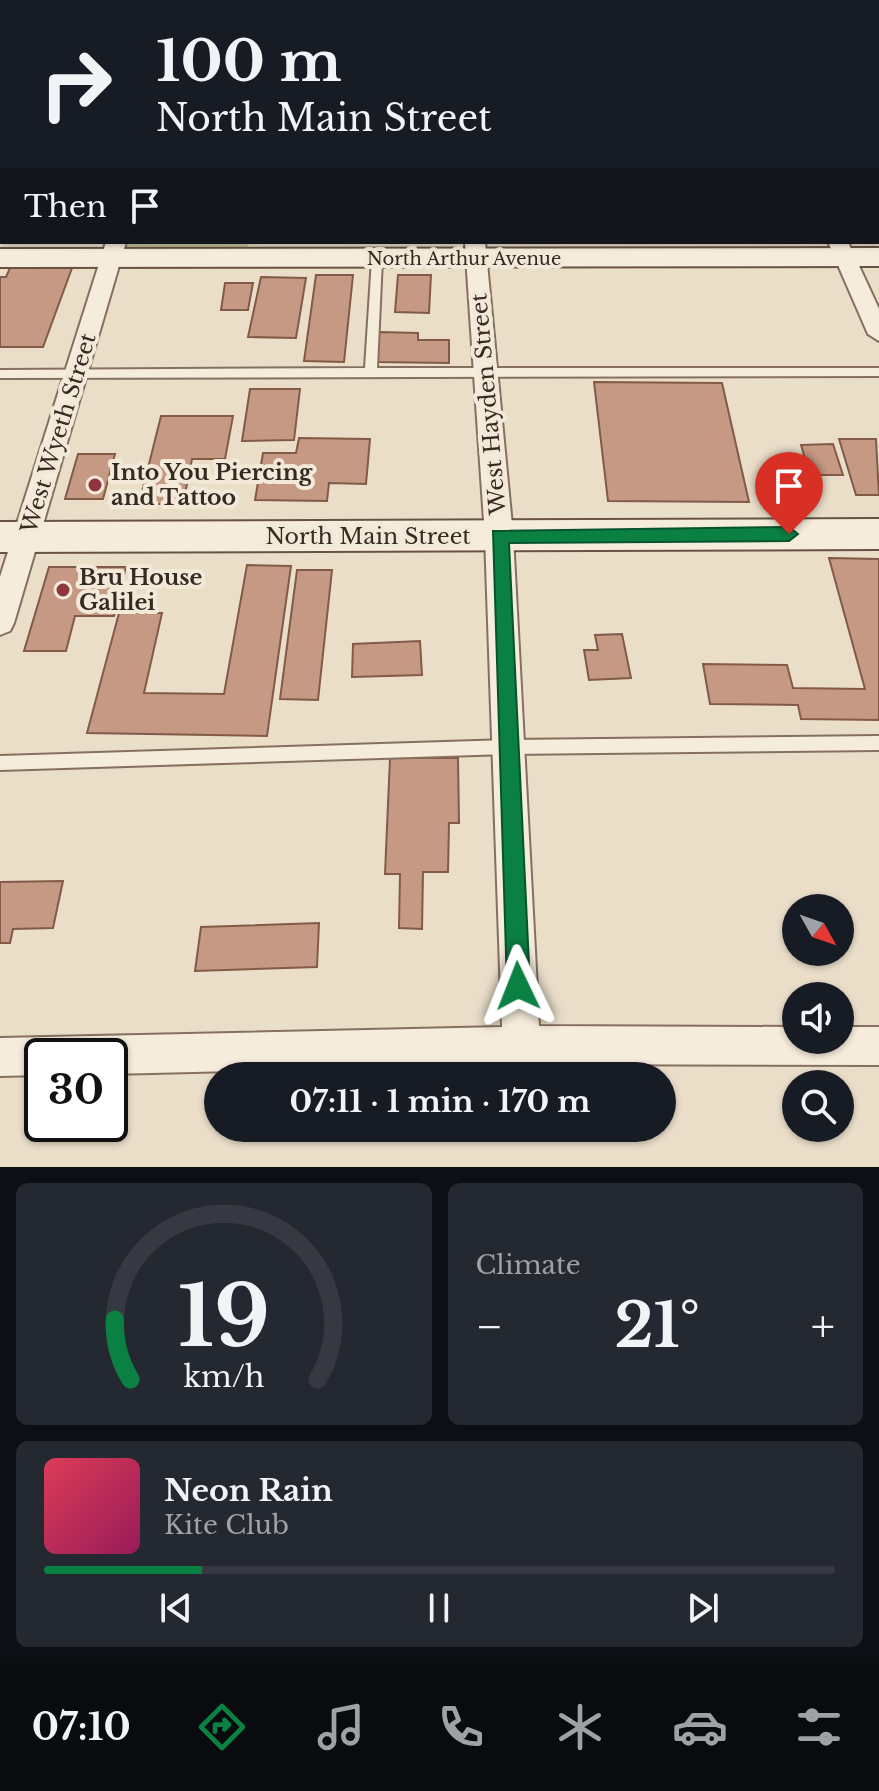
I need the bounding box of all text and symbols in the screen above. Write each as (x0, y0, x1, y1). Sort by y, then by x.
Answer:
text: 100 m (156, 27, 342, 96)
icon: right (24, 32, 128, 136)
text: North Main Street (156, 96, 492, 141)
icon: arrive (123, 184, 167, 228)
text: Then (24, 188, 107, 225)
street label: North Arthur Avenue (367, 248, 561, 270)
street label: West Hayden Street (465, 291, 512, 517)
street label: West Wyeth Street (15, 329, 102, 537)
pin (755, 452, 823, 534)
place label: Into You Piercing and Tattoo (111, 459, 313, 511)
icon: arrive (767, 464, 811, 508)
marker: Into You Piercing and Tattoo (86, 476, 104, 494)
street label: North Main Street (265, 523, 471, 550)
place label: Bru House Galilei (79, 564, 203, 616)
marker: Bru House Galilei (54, 581, 72, 599)
north arrow (782, 894, 854, 966)
map controls (782, 894, 854, 1142)
position arrow (476, 944, 560, 1028)
button: sound (782, 982, 854, 1054)
speed limit sign: 30 (24, 1038, 128, 1142)
button: search (782, 1070, 854, 1142)
text: 07:11 · 1 min · 170 m (290, 1083, 590, 1120)
text: Climate (476, 1249, 581, 1281)
text: 19 (178, 1265, 270, 1368)
text: 21° (614, 1289, 700, 1363)
text: − (476, 1299, 503, 1354)
text: + (811, 1299, 835, 1354)
text: km/h (183, 1359, 264, 1395)
text: Neon Rain (164, 1472, 333, 1509)
text: Kite Club (164, 1509, 289, 1541)
icon: previous (154, 1586, 198, 1630)
icon: pause (417, 1586, 461, 1630)
icon: next (681, 1586, 725, 1630)
icon: directions (194, 1699, 250, 1755)
icon: music (313, 1699, 369, 1755)
icon: phone (433, 1699, 489, 1755)
icon: climate (552, 1699, 608, 1755)
icon: car (672, 1699, 728, 1755)
icon: filters (791, 1699, 847, 1755)
text: 07:10 (32, 1705, 131, 1750)

